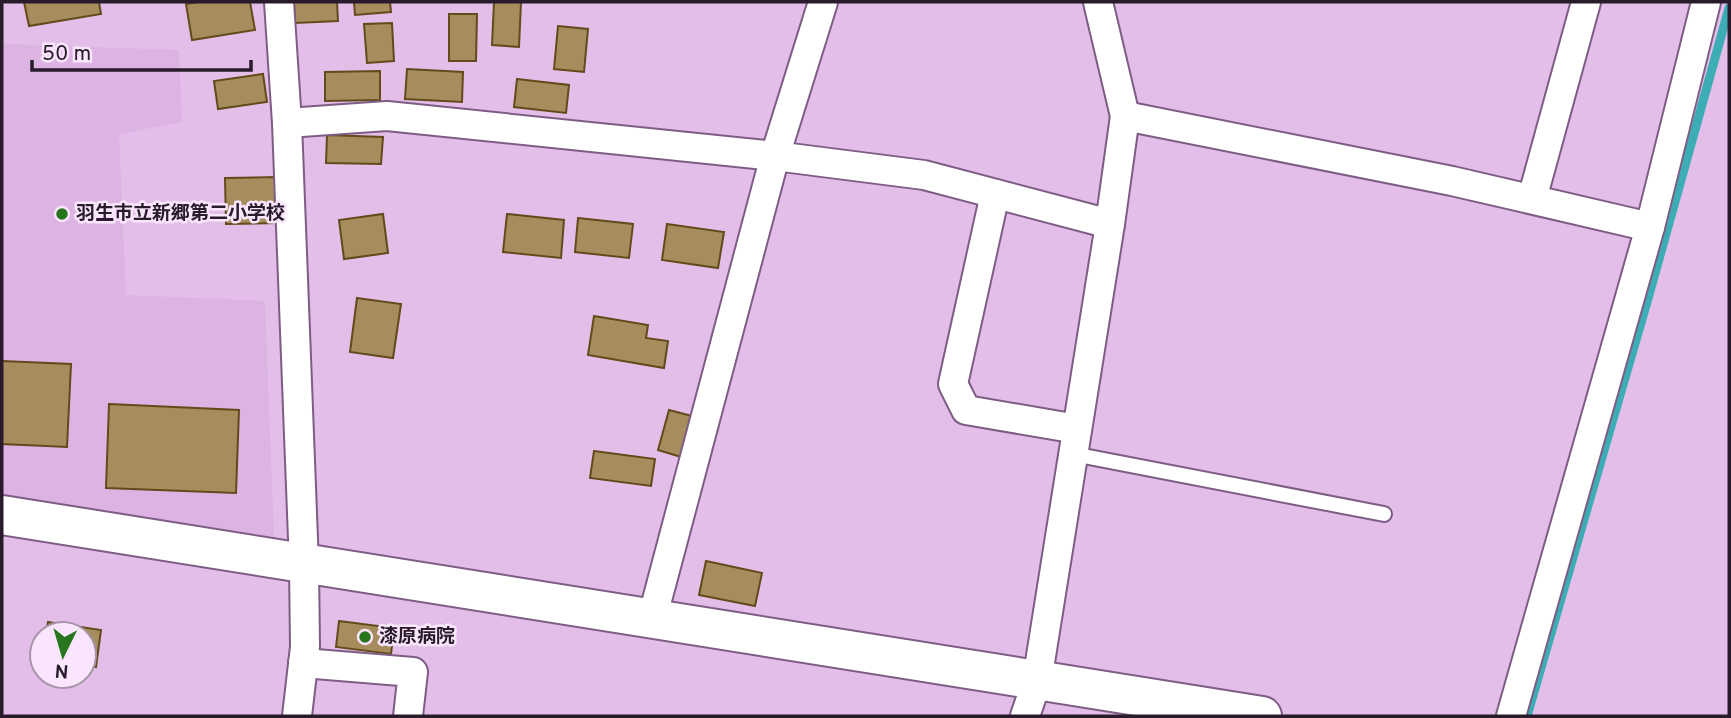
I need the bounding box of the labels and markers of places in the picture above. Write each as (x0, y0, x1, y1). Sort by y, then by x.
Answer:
place label: 羽生市立新郷第二小学校 (76, 202, 285, 226)
marker: 羽生市立新郷第二小学校 (54, 206, 70, 222)
place label: 漆原病院 (379, 625, 455, 649)
marker: 漆原病院 (357, 629, 373, 645)

